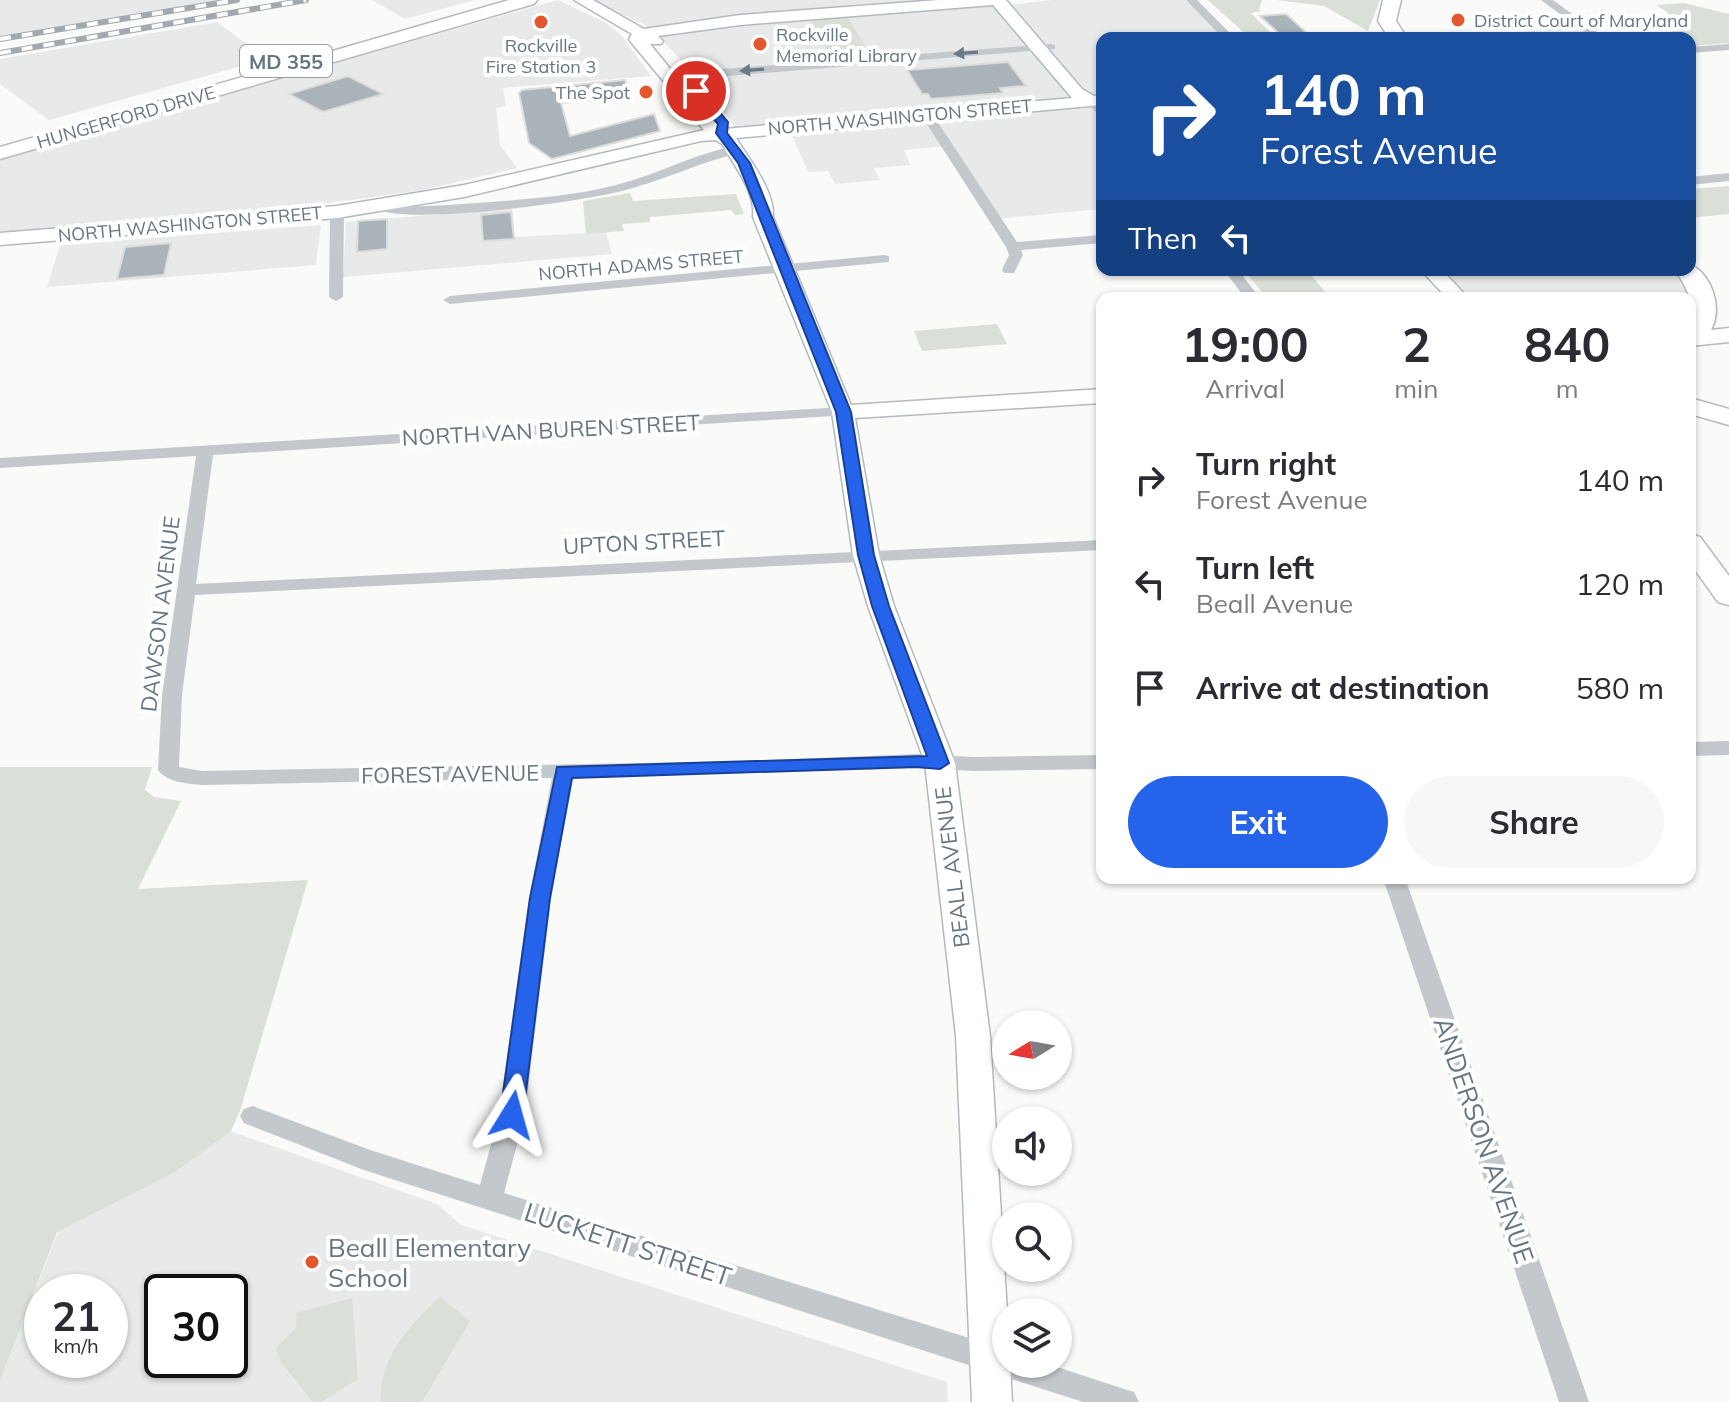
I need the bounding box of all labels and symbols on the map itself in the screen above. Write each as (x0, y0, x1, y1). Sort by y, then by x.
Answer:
place label: District Court of Maryland (1474, 9, 1688, 32)
marker: District Court of Maryland (1449, 11, 1467, 29)
marker: Rockville Fire Station 3 (532, 13, 550, 31)
place label: Rockville Memorial Library (776, 23, 917, 67)
place label: Rockville Fire Station 3 (486, 34, 596, 78)
marker: Rockville Memorial Library (751, 35, 769, 53)
road number: MD 355 (240, 45, 332, 77)
one-way arrow (953, 47, 978, 60)
pin (662, 57, 730, 125)
one-way arrow (739, 64, 764, 77)
street label: HUNGERFORD DRIVE (34, 81, 218, 153)
place label: The Spot (556, 81, 630, 104)
marker: The Spot (637, 83, 655, 101)
street label: NORTH WASHINGTON STREET (767, 94, 1033, 140)
street label: NORTH WASHINGTON STREET (57, 201, 323, 247)
street label: NORTH ADAMS STREET (537, 245, 745, 285)
street label: NORTH VAN BUREN STREET (401, 408, 701, 452)
street label: DAWSON AVENUE (134, 515, 186, 713)
street label: UPTON STREET (562, 524, 726, 560)
street label: FOREST AVENUE (361, 758, 539, 790)
street label: BEALL AVENUE (928, 785, 976, 949)
north arrow (992, 1010, 1072, 1090)
street label: ANDERSON AVENUE (1426, 1012, 1542, 1268)
position arrow (470, 1073, 554, 1157)
street label: LUCKETT STREET (520, 1195, 736, 1293)
place label: Beall Elementary School (328, 1231, 531, 1294)
marker: Beall Elementary School (303, 1253, 321, 1271)
speed limit sign: 30 (144, 1274, 248, 1378)

